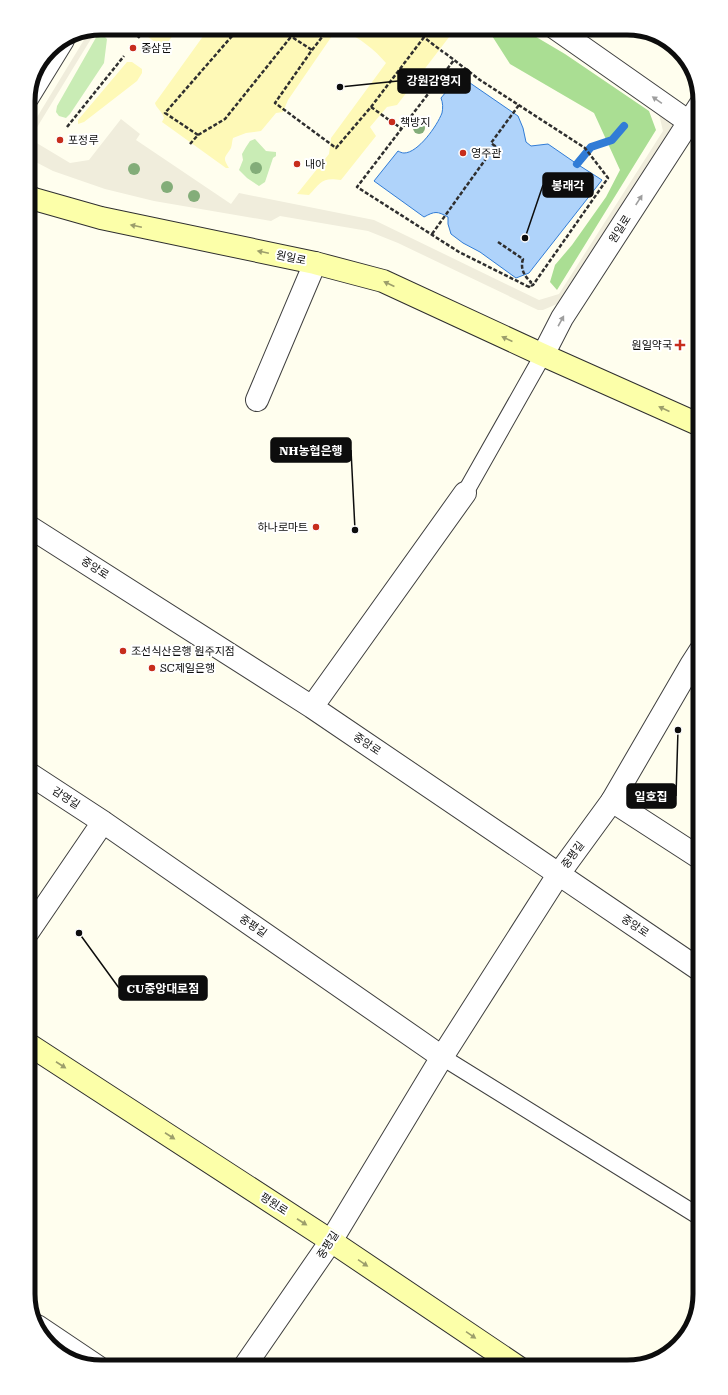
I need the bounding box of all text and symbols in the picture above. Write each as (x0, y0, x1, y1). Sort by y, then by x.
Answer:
place label: 중삼문 (141, 42, 171, 55)
marker: 중삼문 (128, 43, 138, 53)
callout: 강원감영지 (398, 69, 470, 93)
text: 강원감영지 (406, 74, 462, 88)
one-way arrow (651, 96, 662, 104)
place label: 책방지 (400, 116, 430, 129)
marker: 책방지 (387, 117, 397, 127)
place label: 포정루 (68, 134, 98, 147)
marker: 포정루 (55, 135, 65, 145)
place label: 영주관 (471, 147, 501, 160)
marker: 영주관 (458, 148, 468, 158)
place label: 내아 (305, 158, 325, 171)
marker: 내아 (292, 159, 302, 169)
callout: 봉래각 (543, 173, 593, 197)
text: 봉래각 (551, 179, 585, 193)
one-way arrow (635, 194, 643, 205)
street label: 원일로 (606, 213, 634, 245)
one-way arrow (130, 222, 142, 228)
street label: 원일로 (275, 248, 307, 268)
one-way arrow (257, 249, 270, 255)
one-way arrow (384, 281, 395, 287)
one-way arrow (558, 315, 564, 327)
one-way arrow (502, 336, 513, 342)
place label: 원일약국 (632, 339, 672, 352)
marker: 원일약국 (675, 340, 685, 350)
one-way arrow (659, 406, 670, 412)
callout: NH농협은행 (271, 438, 351, 462)
text: NH농협은행 (279, 444, 343, 458)
place label: 하나로마트 (257, 521, 308, 534)
marker: 하나로마트 (311, 522, 321, 532)
street label: 중앙로 (79, 554, 111, 582)
place label: 조선식산은행 원주지점 (131, 645, 235, 658)
marker: 조선식산은행 원주지점 (118, 646, 128, 656)
place label: SC제일은행 (160, 662, 215, 675)
marker: SC제일은행 (147, 663, 157, 673)
street label: 중앙로 (351, 730, 383, 758)
street label: 감영길 (50, 784, 82, 812)
callout: 일호집 (627, 784, 676, 808)
text: 일호집 (634, 790, 668, 804)
street label: 중평길 (559, 839, 587, 871)
street label: 중평길 (237, 912, 269, 940)
street label: 중앙로 (619, 912, 651, 940)
callout: CU중앙대로점 (119, 976, 207, 1000)
text: CU중앙대로점 (127, 982, 199, 996)
one-way arrow (56, 1061, 66, 1069)
one-way arrow (164, 1132, 175, 1140)
street label: 평원로 (258, 1190, 290, 1218)
one-way arrow (297, 1218, 307, 1226)
street label: 중평길 (314, 1229, 342, 1261)
one-way arrow (358, 1259, 369, 1267)
one-way arrow (465, 1332, 477, 1339)

